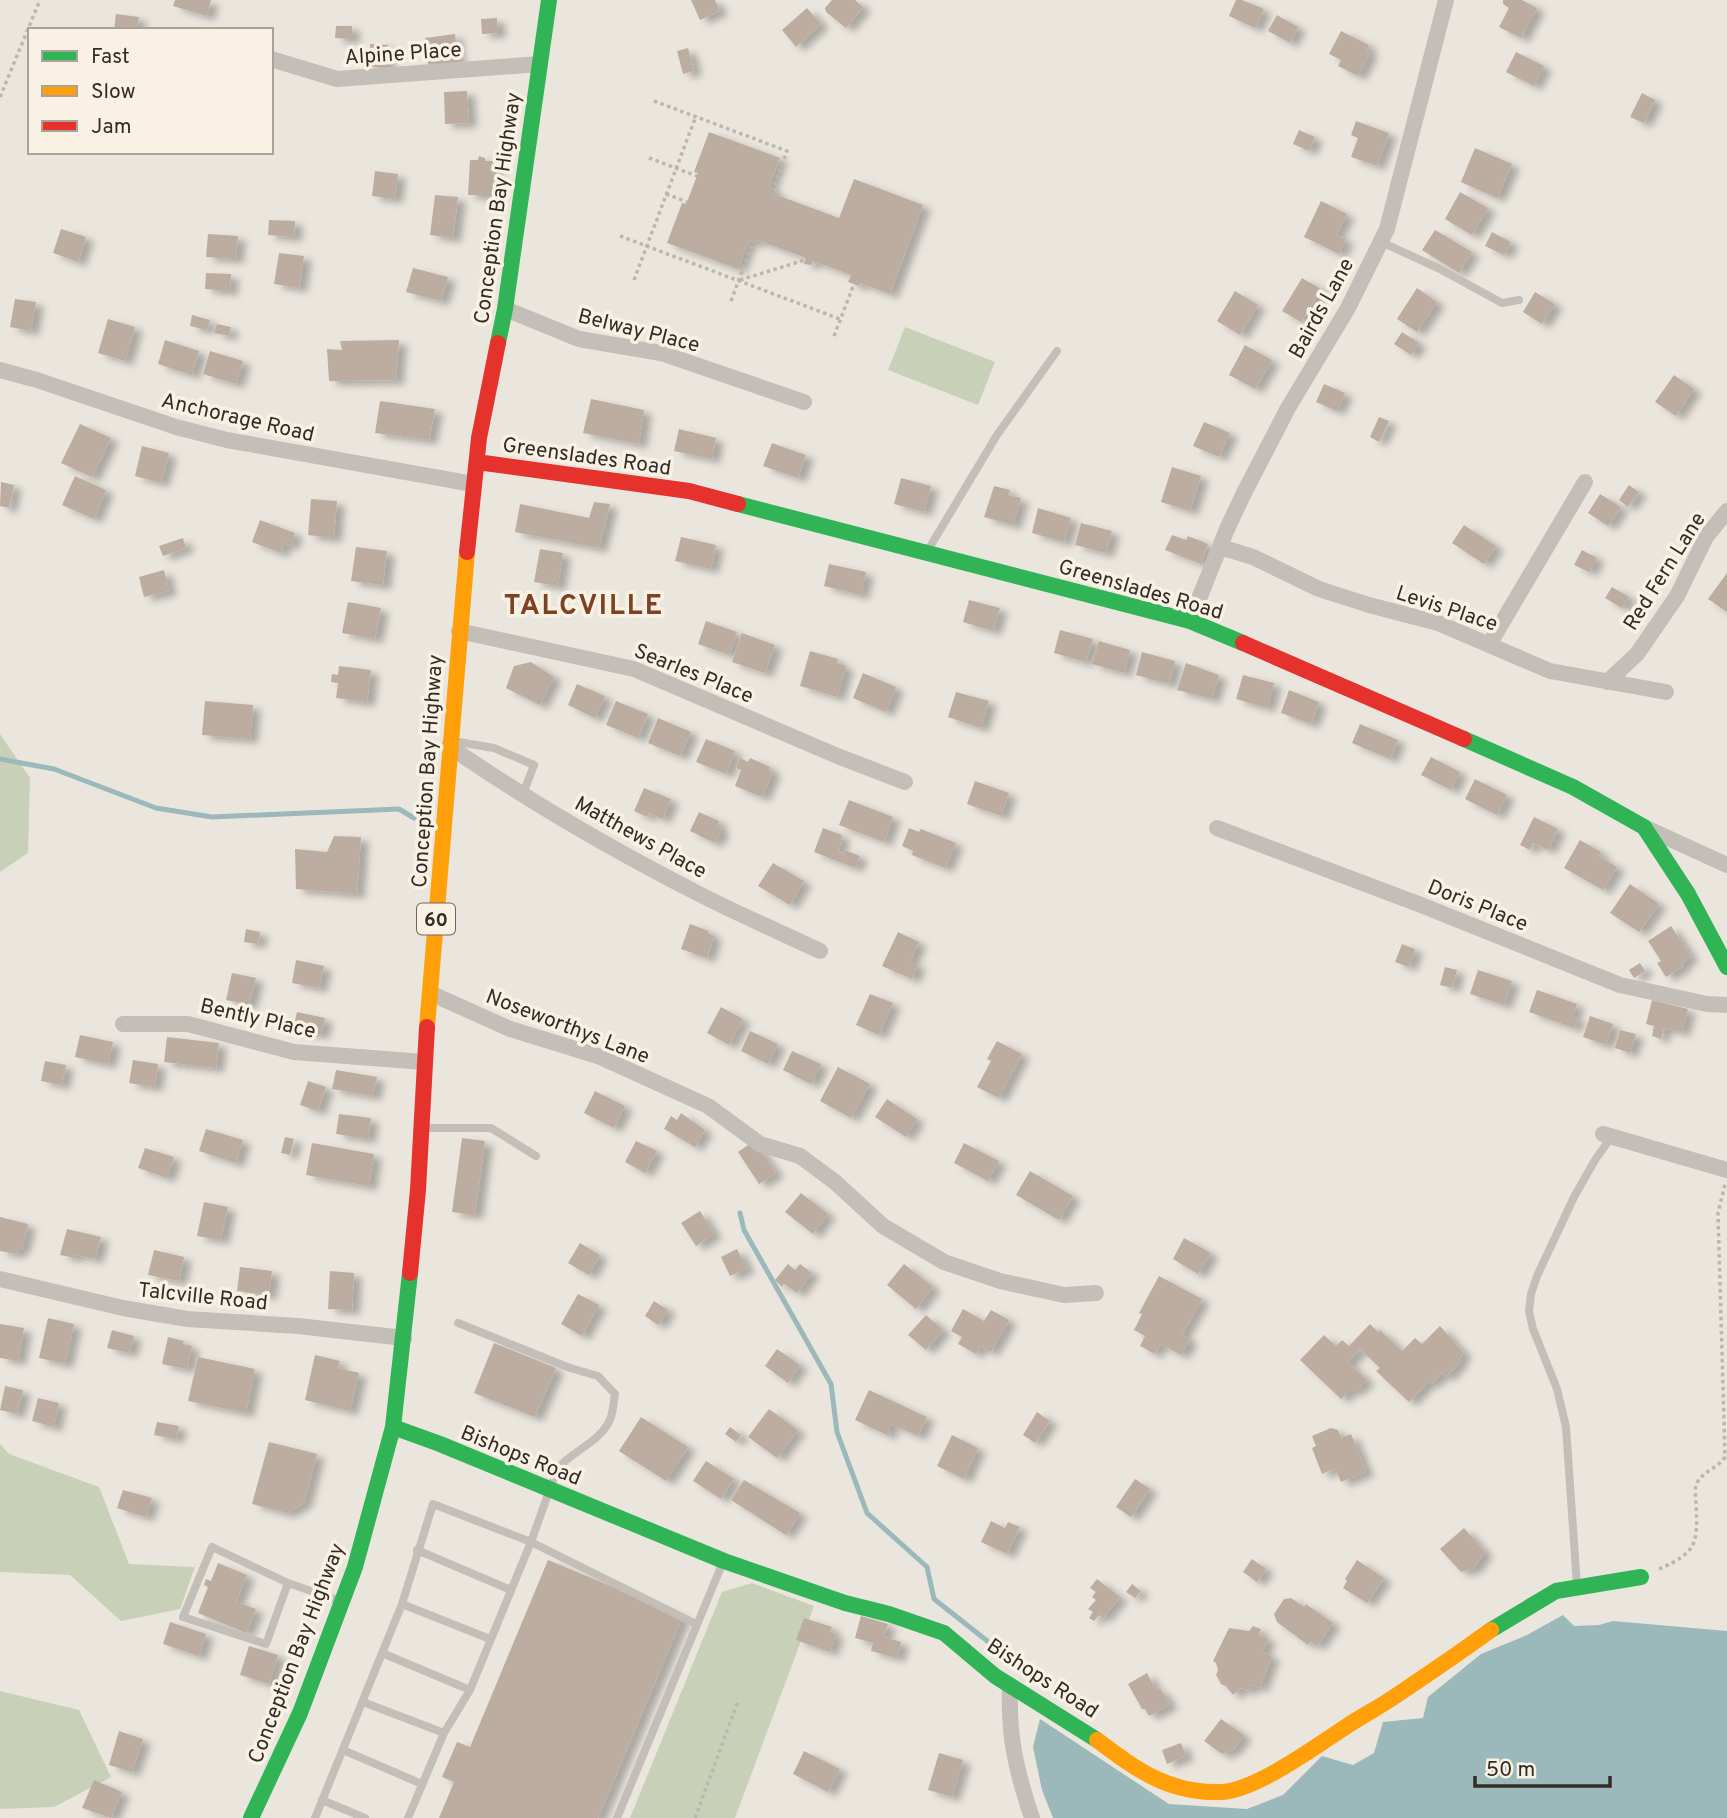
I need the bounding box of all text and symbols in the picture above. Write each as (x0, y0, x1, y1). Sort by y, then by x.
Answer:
legend (28, 28, 273, 154)
street label: Alpine Place (344, 37, 463, 72)
text: Fast (91, 44, 130, 71)
text: Slow (91, 79, 136, 106)
street label: Conception Bay Highway (469, 91, 528, 326)
text: Jam (91, 114, 132, 141)
street label: Bairds Lane (1284, 254, 1361, 364)
street label: Belway Place (575, 303, 702, 360)
street label: Anchorage Road (158, 388, 317, 449)
street label: Greenslades Road (501, 432, 673, 483)
street label: Red Fern Lane (1618, 507, 1712, 636)
street label: Greenslades Road (1055, 554, 1226, 627)
street label: Levis Place (1392, 580, 1501, 639)
district label: TALCVILLE (504, 589, 664, 625)
street label: Searles Place (630, 638, 757, 711)
street label: Conception Bay Highway (407, 653, 450, 889)
street label: Matthews Place (569, 791, 711, 886)
street label: Doris Place (1423, 874, 1532, 939)
road number: 60 (417, 903, 455, 934)
street label: Noseworthys Lane (482, 984, 653, 1071)
street label: Bently Place (197, 993, 318, 1046)
street label: Talcville Road (137, 1277, 269, 1318)
street label: Bishops Road (456, 1420, 585, 1493)
street label: Conception Bay Highway (243, 1540, 352, 1768)
street label: Bishops Road (981, 1633, 1103, 1725)
scale bar (1475, 1744, 1610, 1788)
text: 50 m (1486, 1757, 1535, 1784)

